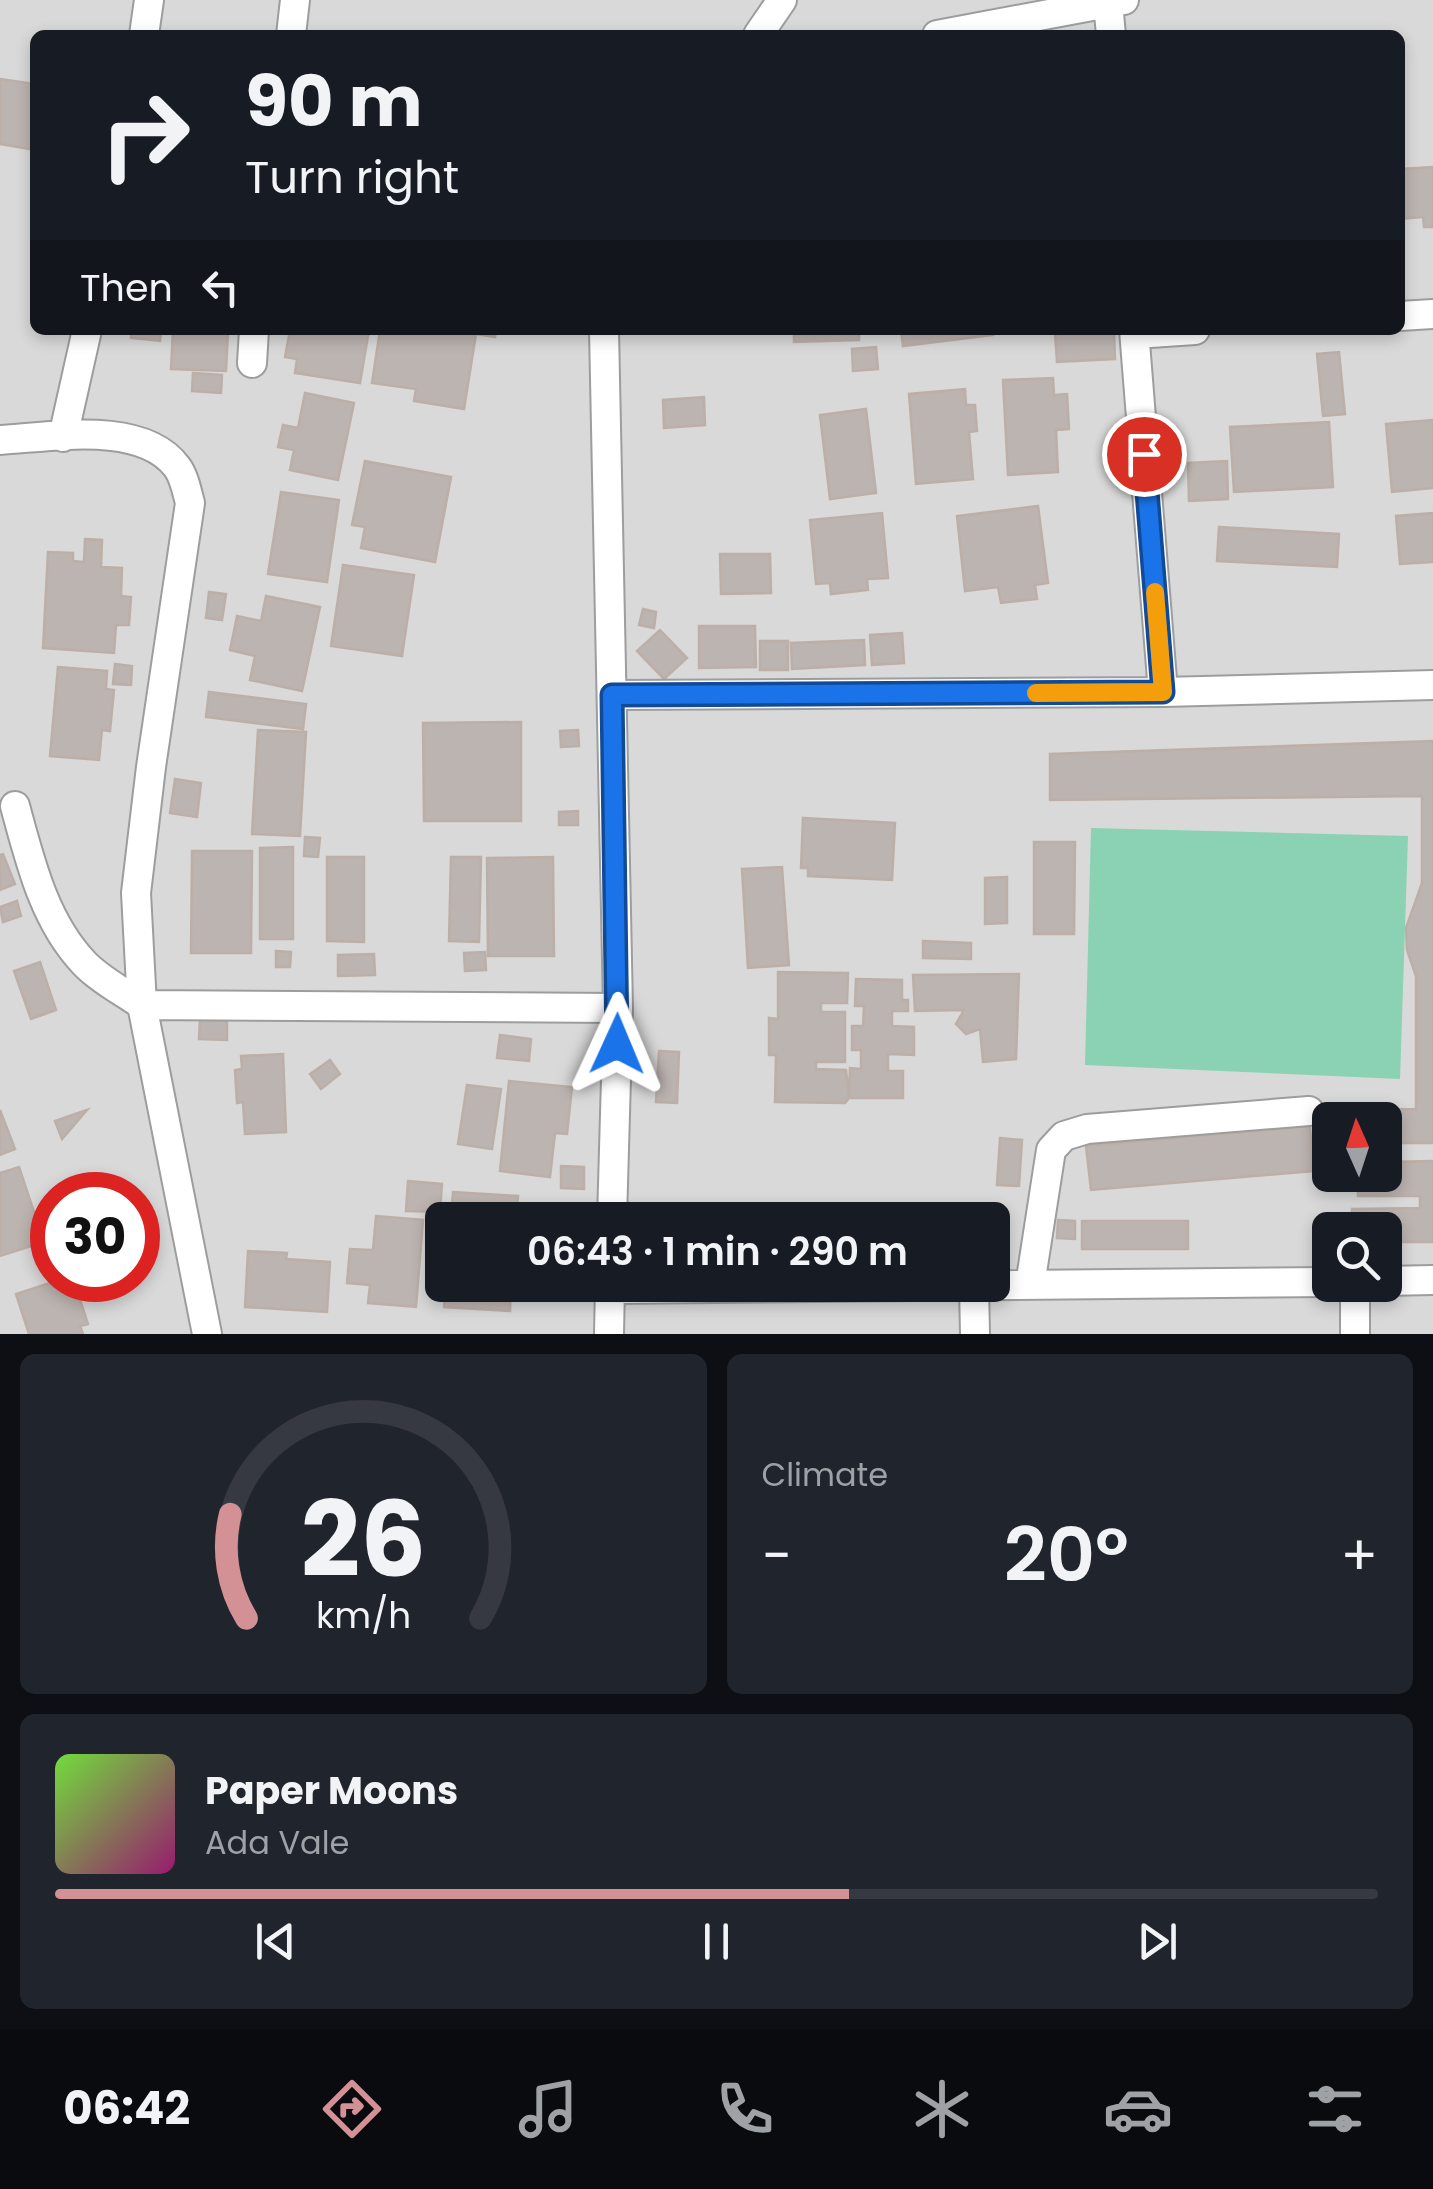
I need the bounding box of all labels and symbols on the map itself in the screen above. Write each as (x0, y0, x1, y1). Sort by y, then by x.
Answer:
pin (1102, 412, 1187, 497)
position arrow (565, 992, 669, 1096)
north arrow (1312, 1102, 1402, 1192)
speed limit sign: 30 (30, 1172, 160, 1302)

